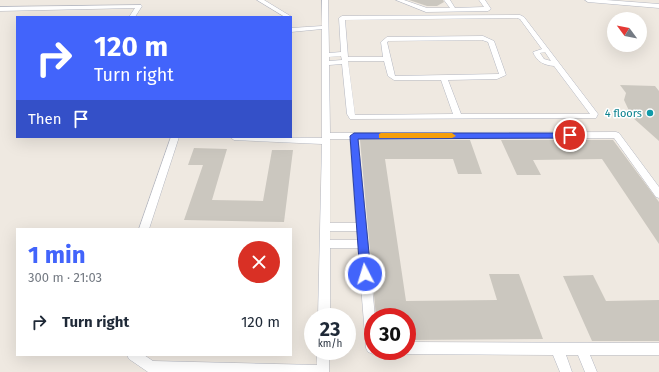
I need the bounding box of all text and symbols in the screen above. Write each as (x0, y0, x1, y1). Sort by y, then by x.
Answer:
north arrow (607, 12, 647, 52)
map controls (607, 12, 647, 52)
text: 120 m (94, 30, 168, 63)
icon: right (28, 32, 80, 84)
text: Turn right (94, 64, 174, 86)
place label: 4 floors (605, 107, 642, 120)
icon: arrive (70, 108, 92, 130)
marker: 4 floors (645, 108, 655, 118)
text: Then (28, 110, 62, 128)
pin (553, 118, 587, 152)
icon: arrive (559, 124, 581, 146)
text: 1 min (28, 241, 86, 269)
button: close (238, 241, 280, 283)
position arrow (344, 253, 386, 295)
text: 300 m · 21:03 (28, 270, 102, 285)
speed limit sign: 30 (364, 308, 416, 360)
icon: right (28, 311, 50, 333)
text: Turn right (62, 313, 129, 331)
text: 120 m (241, 313, 280, 331)
text: 23 (320, 317, 340, 341)
text: km/h (318, 338, 342, 350)

